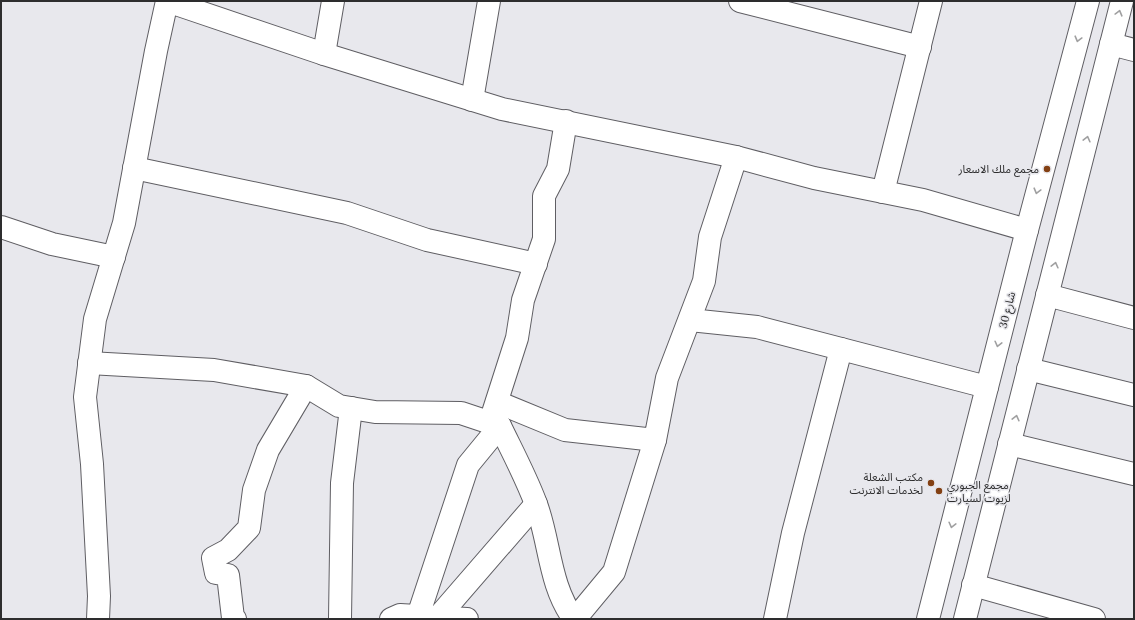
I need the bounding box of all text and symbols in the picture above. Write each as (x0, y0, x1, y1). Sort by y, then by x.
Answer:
one-way arrow (1114, 10, 1123, 17)
one-way arrow (1074, 35, 1083, 42)
one-way arrow (1082, 136, 1090, 143)
place label: مجمع ملك الاسعار (957, 162, 1039, 177)
marker: مجمع ملك الاسعار (1042, 164, 1052, 174)
one-way arrow (1033, 188, 1042, 195)
one-way arrow (1050, 262, 1058, 269)
street label: شارع 30 (996, 290, 1019, 330)
one-way arrow (994, 341, 1002, 348)
one-way arrow (1011, 415, 1019, 422)
place label: مكتب الشعلة لخدمات الانترنت (849, 470, 923, 497)
marker: مكتب الشعلة لخدمات الانترنت (926, 478, 936, 488)
place label: مجمع الجبوري لزيوت لسيارت (947, 478, 1011, 505)
marker: مجمع الجبوري لزيوت لسيارت (934, 486, 944, 496)
one-way arrow (948, 521, 957, 528)

